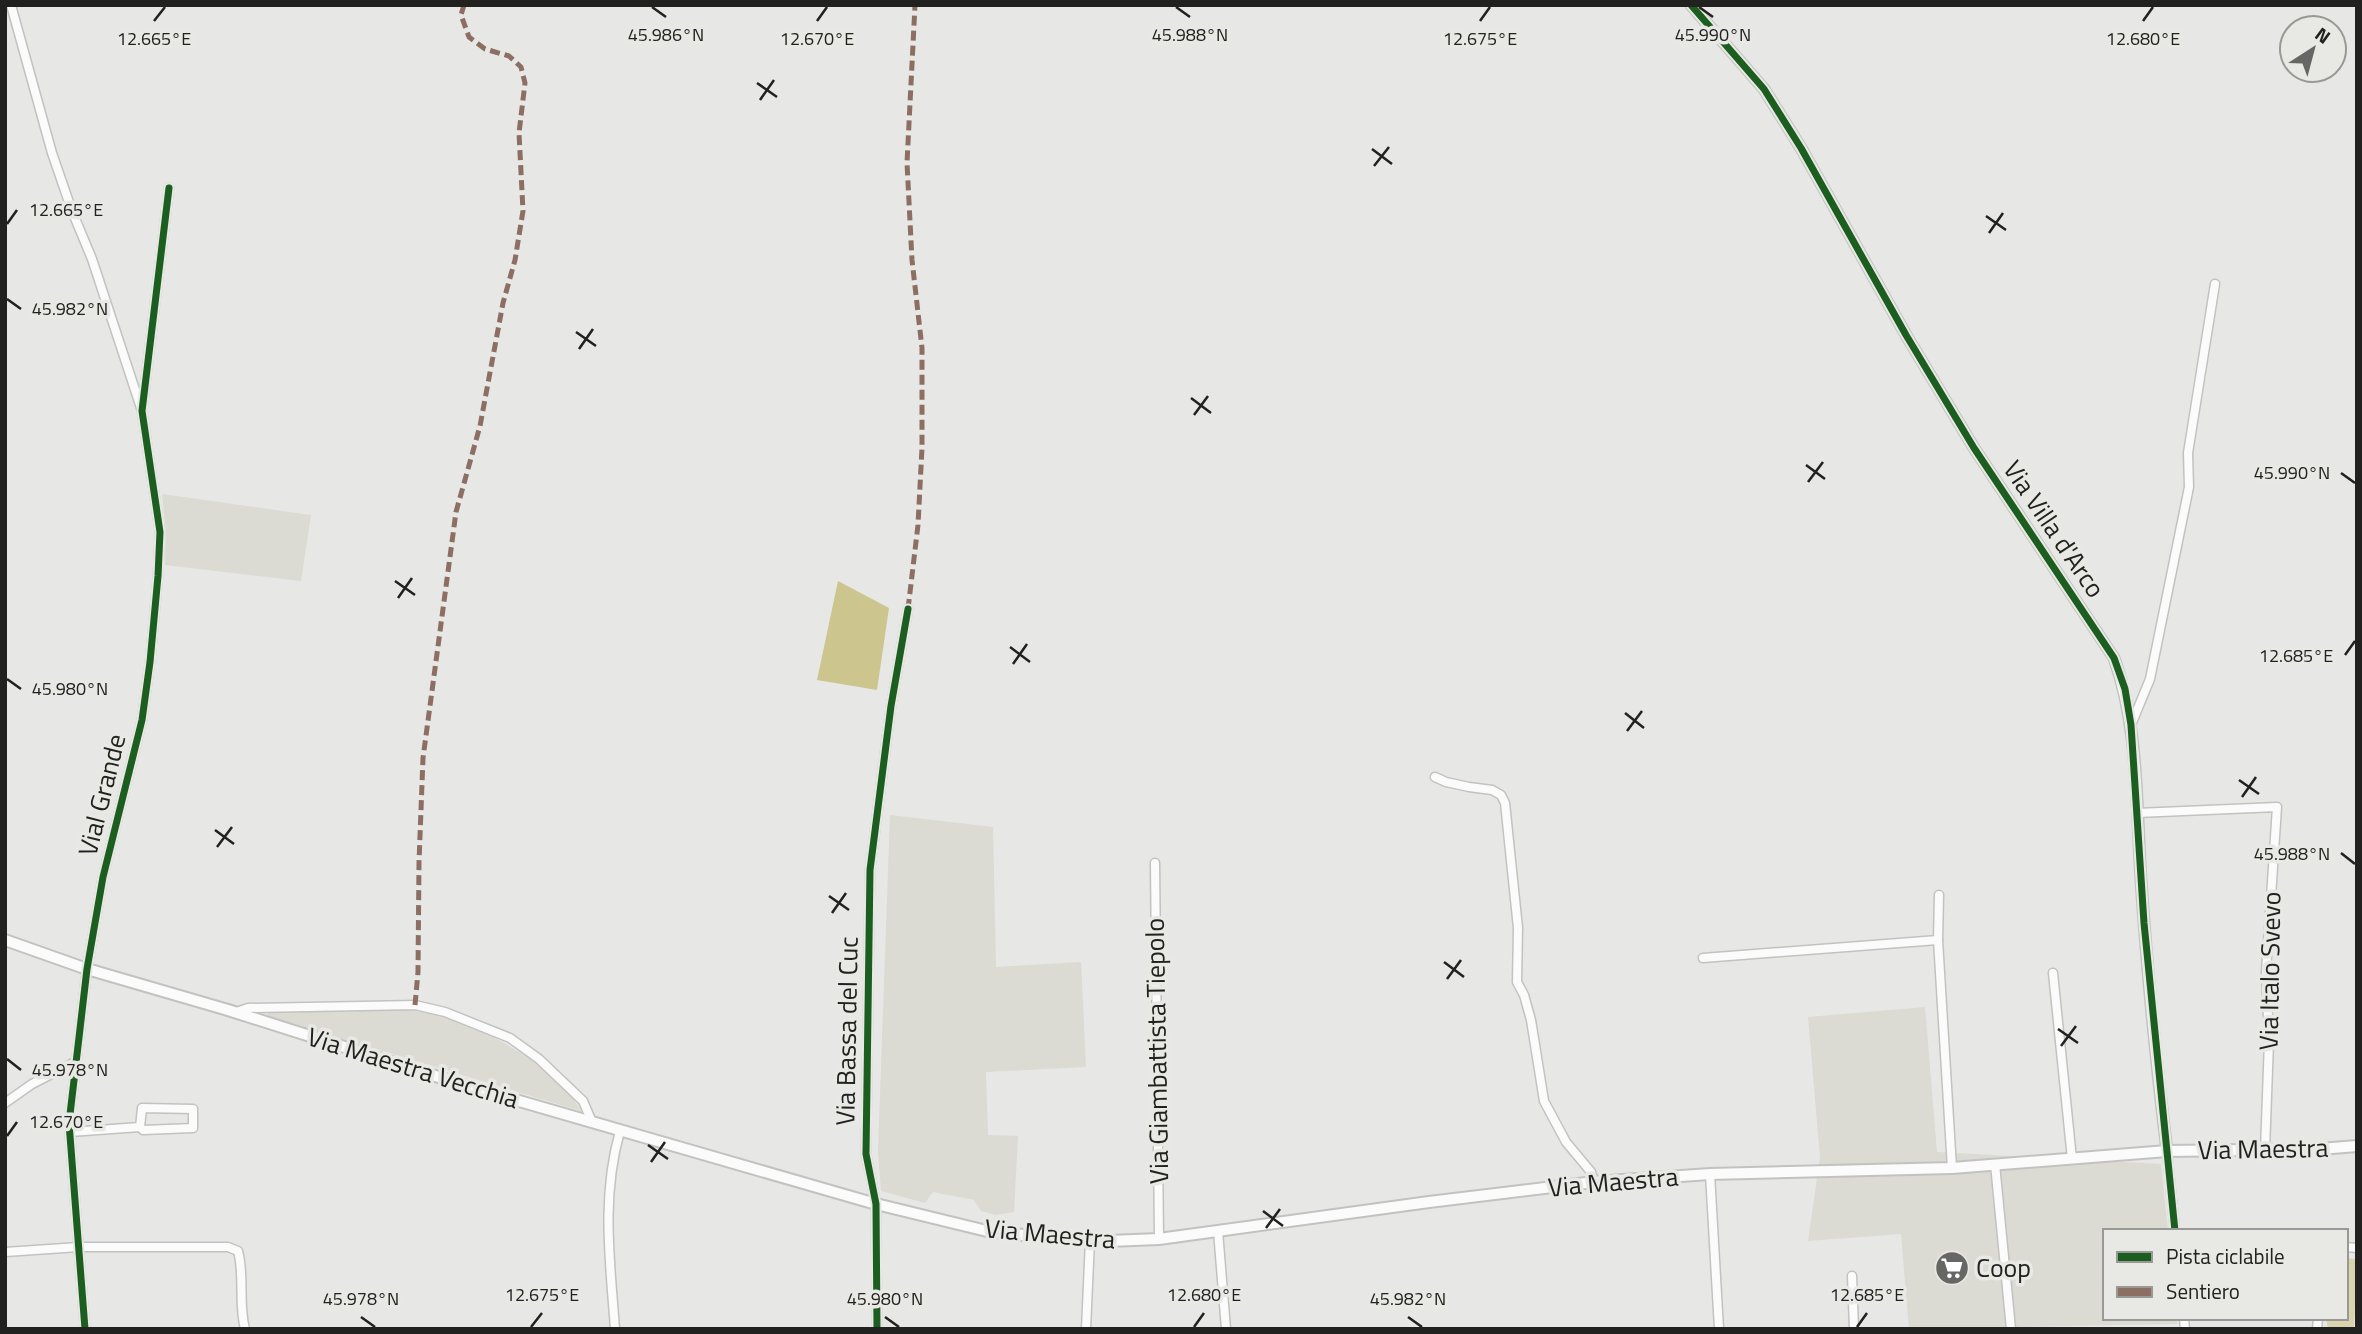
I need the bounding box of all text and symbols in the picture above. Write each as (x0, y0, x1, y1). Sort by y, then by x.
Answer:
north arrow (2278, 14, 2348, 84)
text: N (2309, 19, 2337, 50)
text: 45.986°N (628, 21, 704, 48)
text: 45.988°N (1152, 21, 1228, 48)
text: 45.990°N (1675, 21, 1751, 48)
text: 12.665°E (117, 25, 191, 52)
text: 12.670°E (780, 25, 854, 52)
text: 12.675°E (1443, 25, 1517, 52)
text: 12.680°E (2106, 25, 2180, 52)
text: 12.665°E (29, 196, 103, 223)
text: 45.982°N (32, 295, 108, 322)
street label: Via Villa d'Arco (1994, 452, 2115, 605)
text: 45.990°N (2254, 459, 2330, 486)
text: 12.685°E (2259, 642, 2333, 669)
text: 45.980°N (32, 675, 108, 702)
street label: Vial Grande (68, 730, 135, 860)
text: 45.988°N (2254, 840, 2330, 867)
street label: Via Italo Svevo (2249, 891, 2290, 1051)
street label: Via Giambattista Tiepolo (1135, 918, 1178, 1184)
street label: Via Bassa del Cuc (825, 936, 868, 1126)
street label: Via Maestra Vecchia (303, 1017, 524, 1118)
text: 45.978°N (32, 1056, 108, 1083)
text: 12.670°E (29, 1108, 103, 1135)
street label: Via Maestra (2197, 1128, 2329, 1169)
street label: Via Maestra (1546, 1156, 1680, 1207)
street label: Via Maestra (983, 1208, 1117, 1259)
legend (2103, 1229, 2348, 1320)
text: Pista ciclabile (2166, 1240, 2285, 1272)
place label: Coop (1976, 1248, 2031, 1287)
supermarket icon: Coop (1933, 1249, 1971, 1287)
text: Sentiero (2166, 1275, 2240, 1307)
text: 12.675°E (505, 1281, 579, 1308)
text: 12.680°E (1167, 1281, 1241, 1308)
text: 12.685°E (1830, 1281, 1904, 1308)
text: 45.978°N (323, 1285, 399, 1312)
text: 45.980°N (847, 1285, 923, 1312)
text: 45.982°N (1370, 1285, 1446, 1312)

